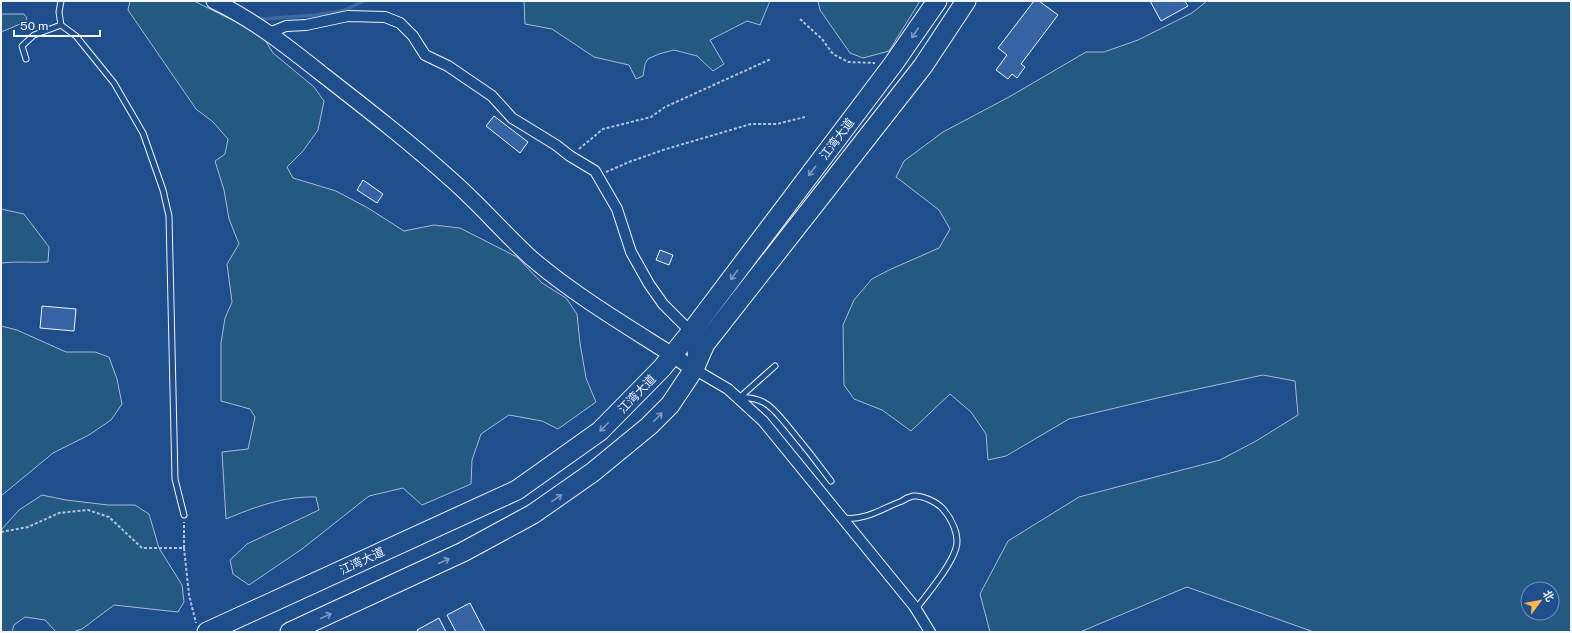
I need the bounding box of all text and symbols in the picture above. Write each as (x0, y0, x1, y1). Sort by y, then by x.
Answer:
scale bar (14, 12, 100, 38)
text: 50 m (20, 19, 48, 33)
one-way arrow (911, 27, 919, 38)
street label: 江湾大道 (817, 116, 857, 162)
one-way arrow (808, 166, 817, 177)
one-way arrow (730, 269, 738, 280)
street label: 江湾大道 (615, 372, 659, 416)
one-way arrow (653, 412, 663, 422)
one-way arrow (599, 422, 609, 432)
one-way arrow (551, 494, 562, 502)
street label: 江湾大道 (337, 545, 387, 577)
one-way arrow (437, 557, 449, 564)
north arrow (1520, 581, 1560, 621)
text: 北 (1540, 588, 1556, 604)
one-way arrow (319, 612, 331, 619)

